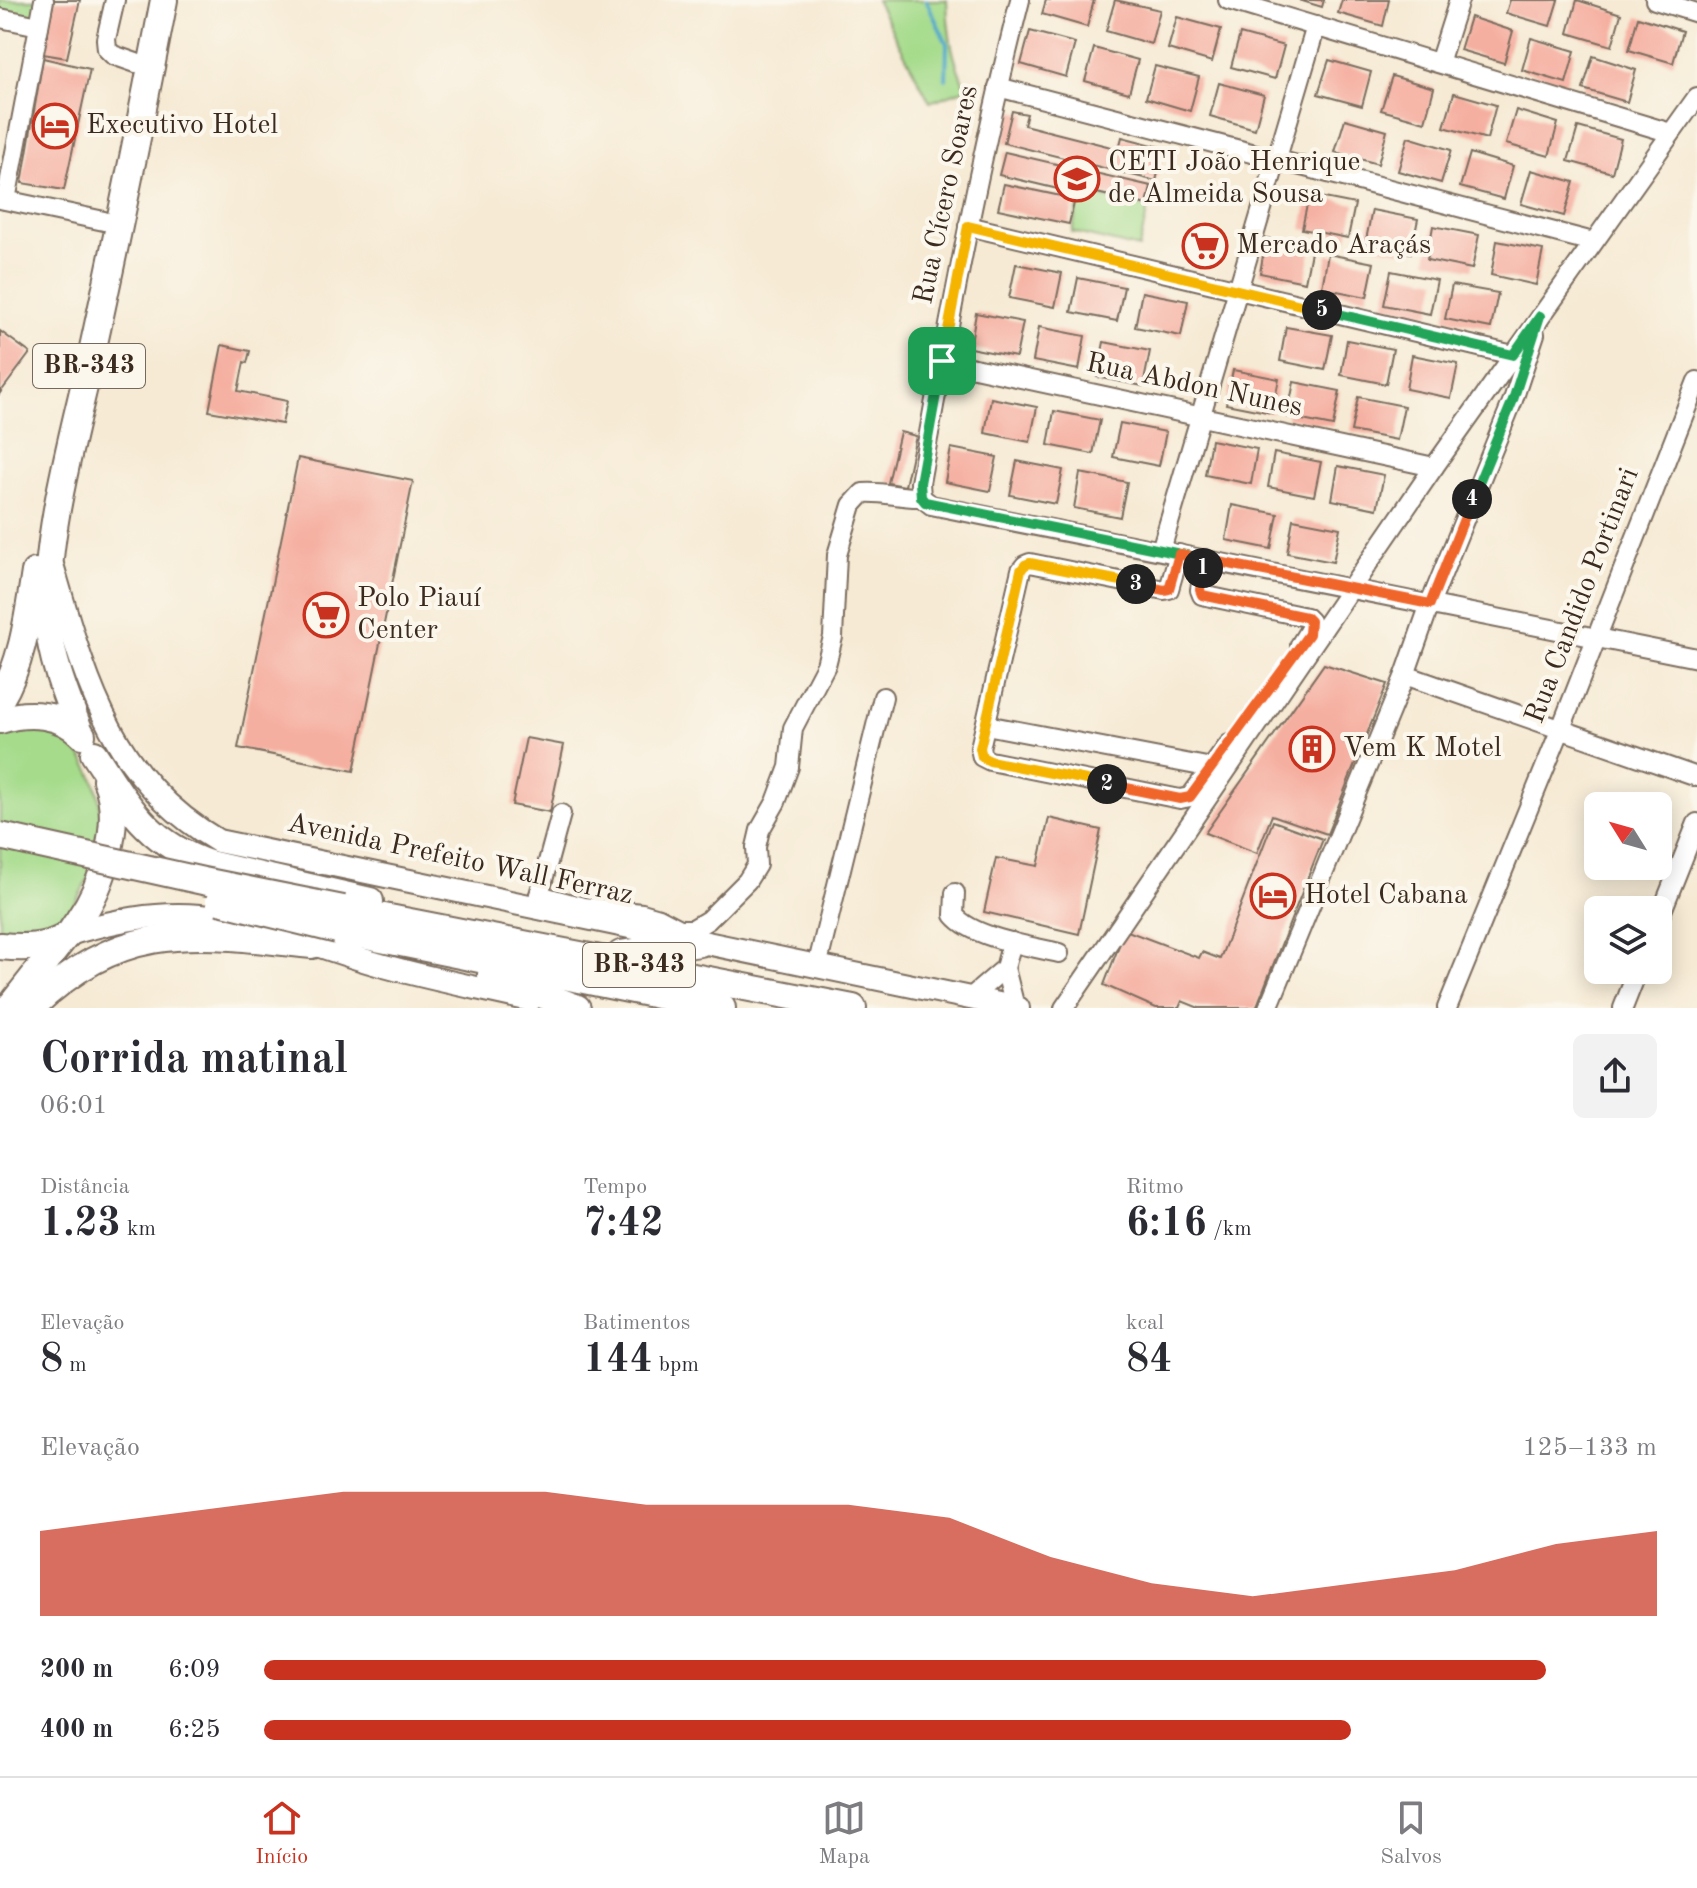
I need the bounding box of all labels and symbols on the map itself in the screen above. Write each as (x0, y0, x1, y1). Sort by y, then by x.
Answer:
street label: Rua Cícero Soares (910, 83, 984, 307)
hotel icon: Executivo Hotel (31, 102, 79, 150)
place label: Executivo Hotel (86, 112, 278, 140)
place label: CETI João Henrique de Almeida Sousa (1108, 149, 1361, 209)
school or university icon: CETI João Henrique de Almeida Sousa (1053, 155, 1101, 203)
supermarket icon: Mercado Araçás (1181, 222, 1229, 270)
place label: Mercado Araçás (1236, 232, 1431, 260)
pin: 5 (1302, 290, 1342, 330)
pin (908, 327, 976, 395)
road number: BR-343 (33, 344, 145, 388)
street label: Rua Abdon Nunes (1083, 349, 1305, 423)
street label: Rua Candido Portinari (1521, 464, 1645, 728)
pin: 4 (1452, 479, 1492, 519)
pin: 1 (1183, 548, 1223, 588)
pin: 3 (1116, 564, 1156, 604)
place label: Polo Piauí Center (357, 585, 481, 645)
supermarket icon: Polo Piauí Center (302, 591, 350, 639)
building icon: Vem K Motel (1288, 725, 1336, 773)
place label: Vem K Motel (1343, 735, 1501, 763)
pin: 2 (1087, 764, 1127, 804)
north arrow (1584, 792, 1672, 880)
street label: Avenida Prefeito Wall Ferraz (284, 810, 636, 910)
hotel icon: Hotel Cabana (1249, 872, 1297, 920)
place label: Hotel Cabana (1304, 882, 1468, 910)
road number: BR-343 (583, 943, 695, 987)

